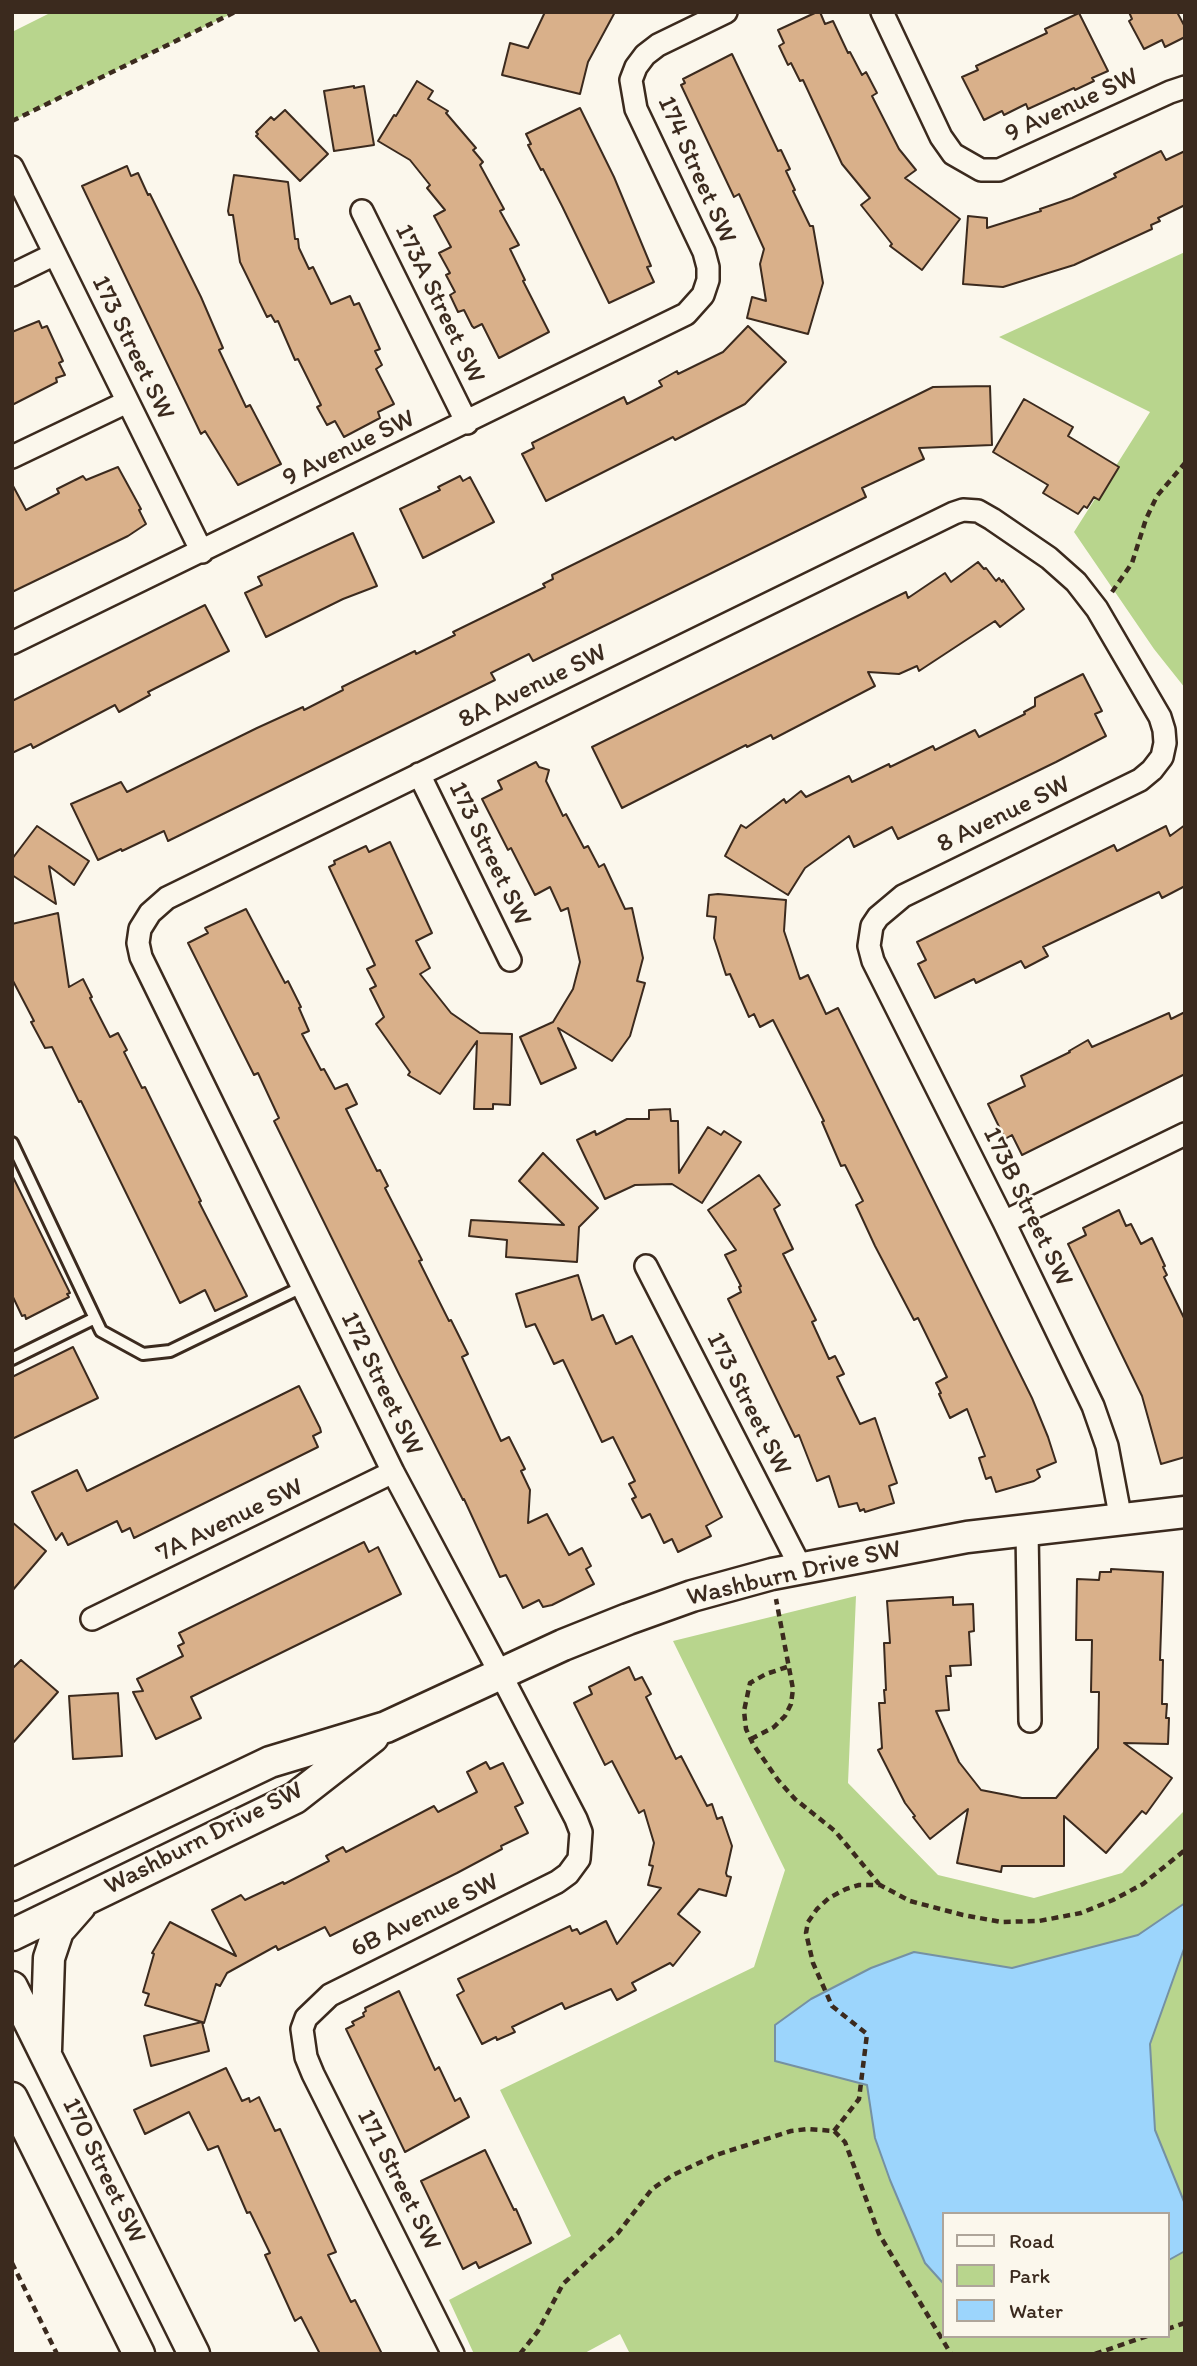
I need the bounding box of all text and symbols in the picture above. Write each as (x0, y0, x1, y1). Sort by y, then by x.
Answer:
street label: 9 Avenue SW (1000, 62, 1144, 150)
street label: 174 Street SW (650, 92, 742, 248)
street label: 173A Street SW (387, 219, 491, 389)
street label: 173 Street SW (84, 271, 180, 425)
street label: 9 Avenue SW (278, 404, 420, 494)
street label: 8A Avenue SW (454, 638, 612, 736)
street label: 8 Avenue SW (932, 769, 1076, 861)
street label: 173 Street SW (441, 777, 537, 931)
street label: 173B Street SW (975, 1122, 1079, 1292)
street label: 172 Street SW (333, 1307, 429, 1461)
street label: 173 Street SW (699, 1327, 797, 1481)
street label: 7A Avenue SW (152, 1472, 308, 1570)
street label: Washburn Drive SW (684, 1534, 904, 1614)
street label: Washburn Drive SW (99, 1775, 309, 1903)
street label: 6B Avenue SW (346, 1867, 504, 1965)
street label: 170 Street SW (54, 2093, 152, 2249)
street label: 171 Street SW (349, 2104, 447, 2256)
legend (942, 2212, 1169, 2338)
text: Road (1009, 2228, 1054, 2253)
text: Park (1009, 2263, 1050, 2288)
text: Water (1009, 2298, 1063, 2323)

